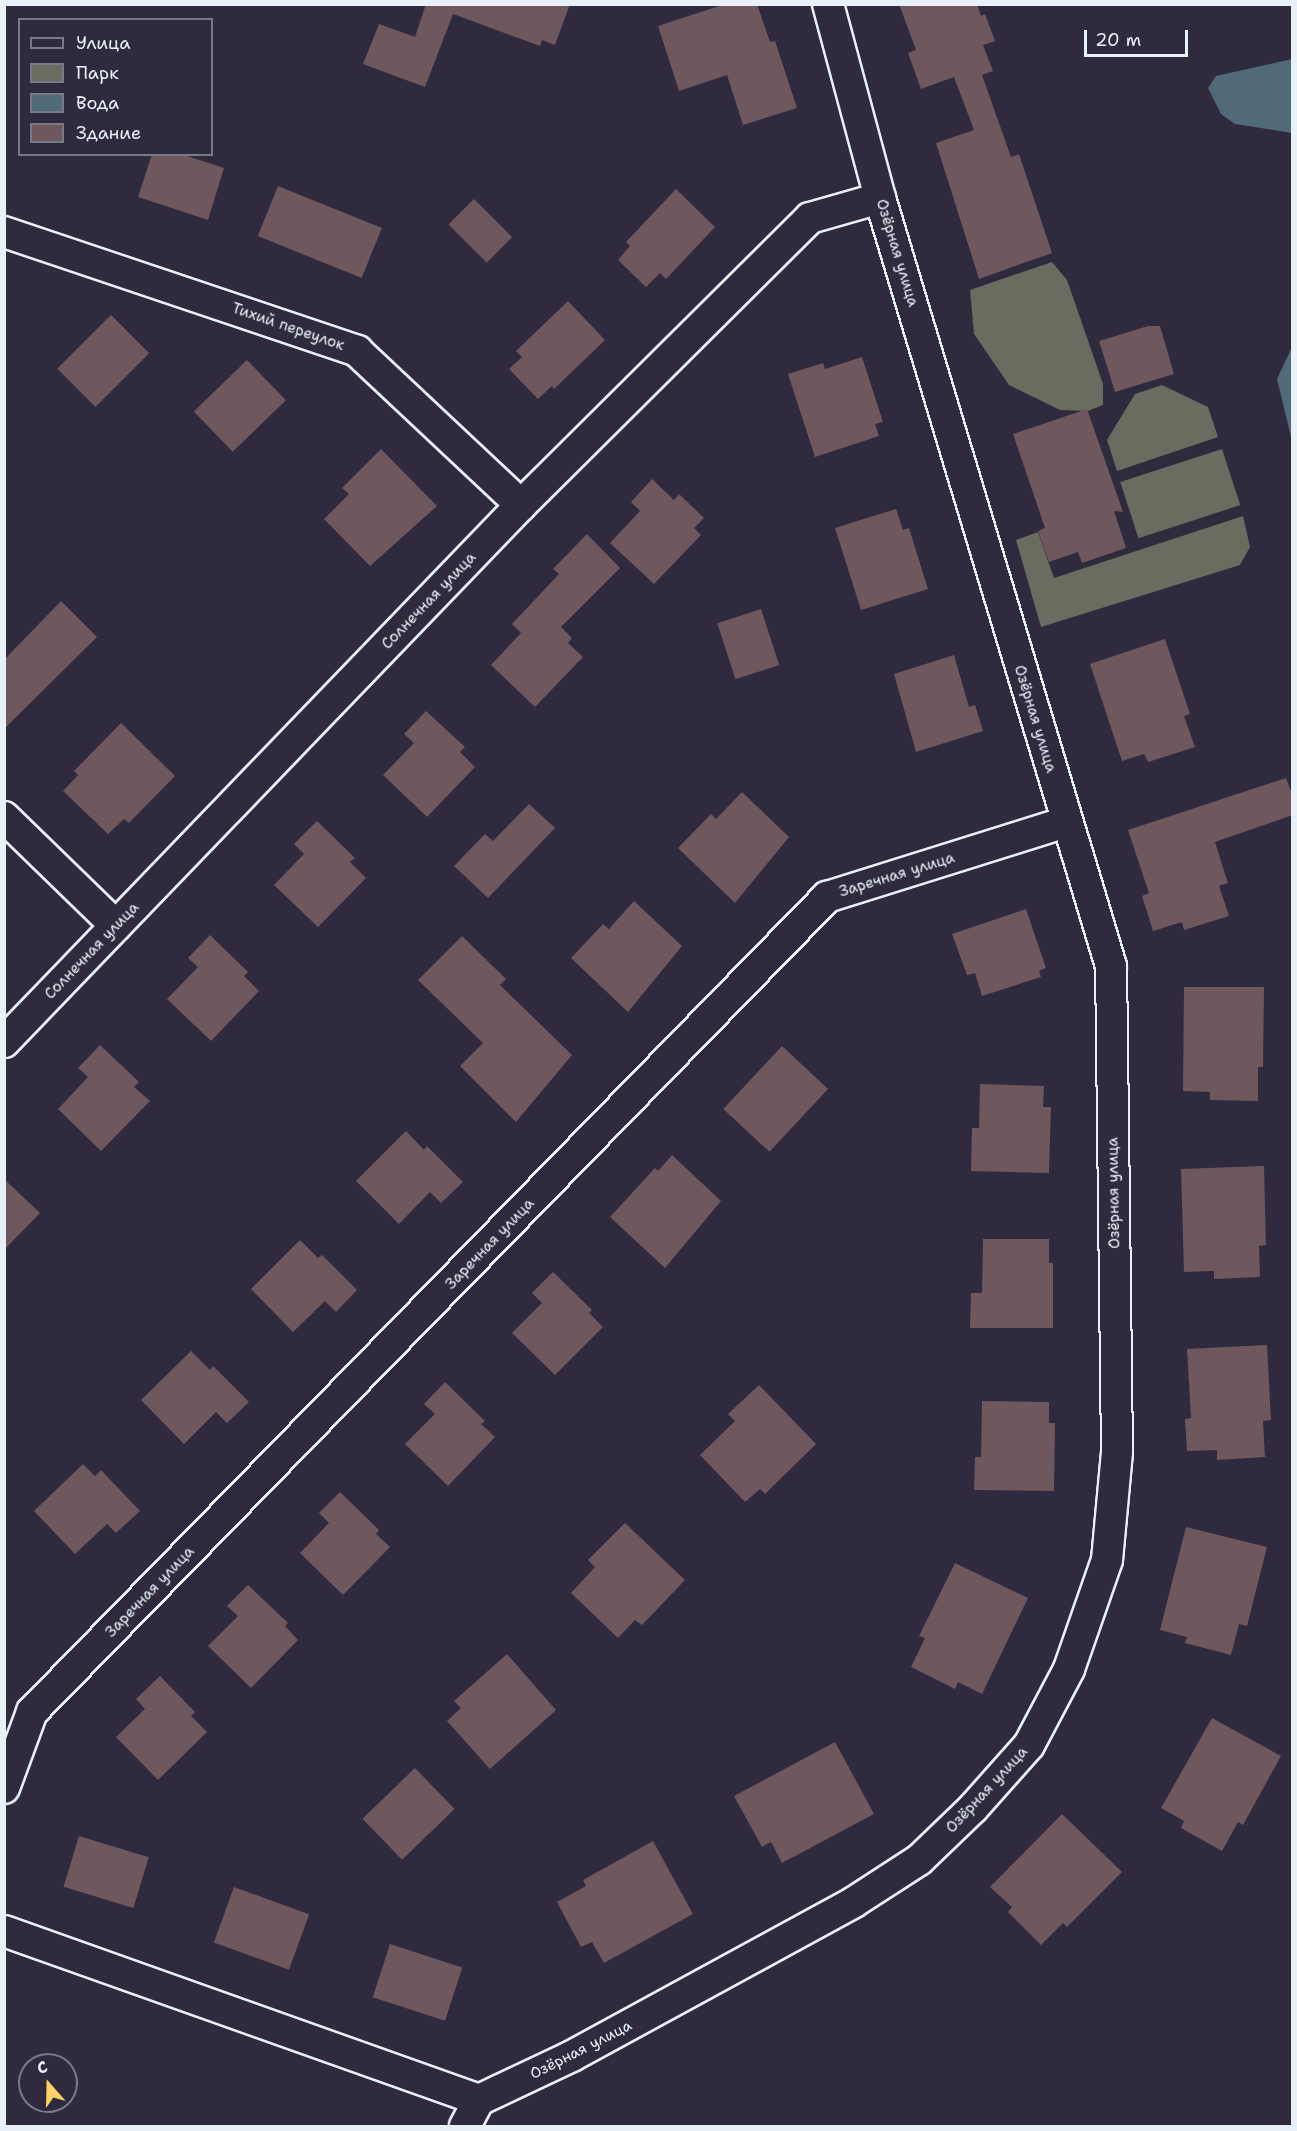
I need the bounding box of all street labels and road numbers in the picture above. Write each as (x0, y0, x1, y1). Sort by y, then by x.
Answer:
street label: Озёрная улица (872, 197, 922, 309)
street label: Тихий переулок (229, 299, 347, 355)
street label: Солнечная улица (378, 549, 480, 653)
street label: Озёрная улица (1010, 663, 1060, 775)
street label: Заречная улица (837, 849, 957, 901)
street label: Солнечная улица (41, 899, 143, 1003)
street label: Озёрная улица (1104, 1137, 1124, 1249)
street label: Заречная улица (442, 1195, 538, 1293)
street label: Заречная улица (102, 1543, 198, 1641)
street label: Озёрная улица (942, 1743, 1032, 1837)
street label: Озёрная улица (527, 2017, 635, 2083)

